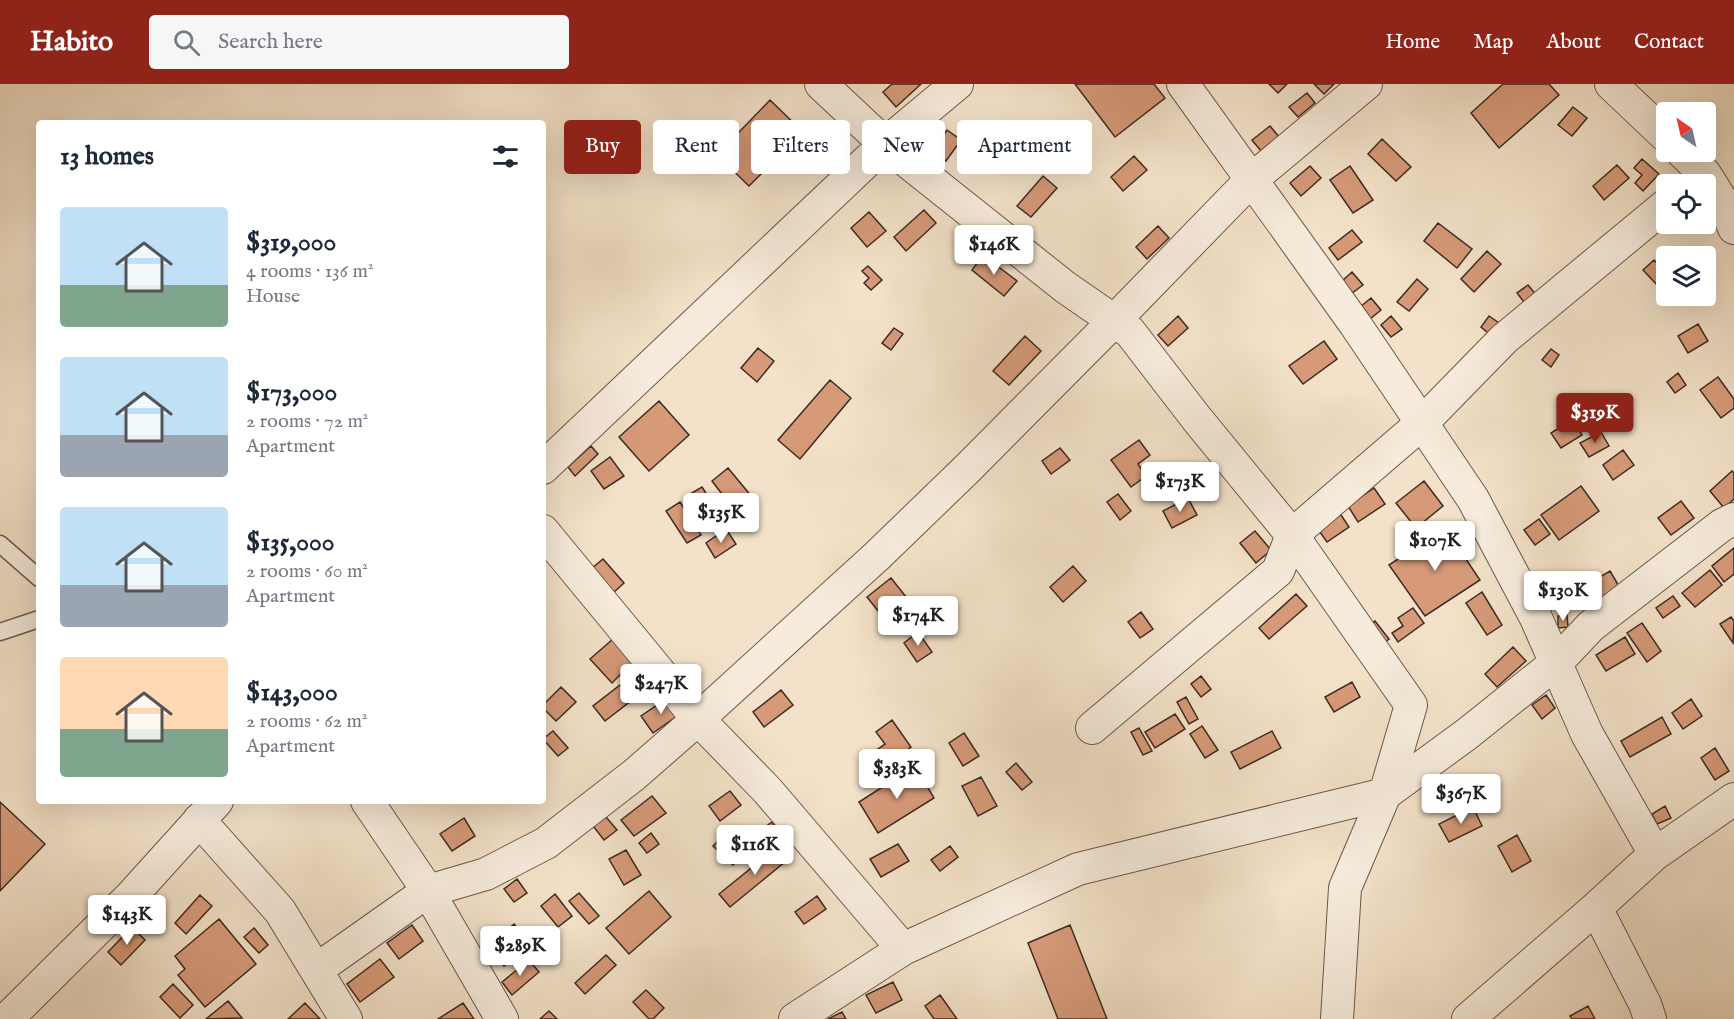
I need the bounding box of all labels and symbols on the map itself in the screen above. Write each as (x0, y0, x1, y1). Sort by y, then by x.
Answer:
north arrow (1656, 102, 1716, 162)
pin: $146K (952, 225, 1036, 276)
pin: $319K (1553, 393, 1637, 444)
pin: $173K (1138, 462, 1222, 513)
pin: $135K (679, 493, 763, 544)
pin: $107K (1393, 521, 1477, 572)
pin: $130K (1521, 571, 1605, 622)
pin: $174K (876, 596, 960, 647)
pin: $247K (619, 664, 703, 715)
pin: $383K (855, 749, 939, 800)
pin: $367K (1419, 774, 1503, 825)
pin: $116K (713, 825, 797, 876)
pin: $143K (85, 895, 169, 946)
pin: $289K (478, 926, 562, 977)

